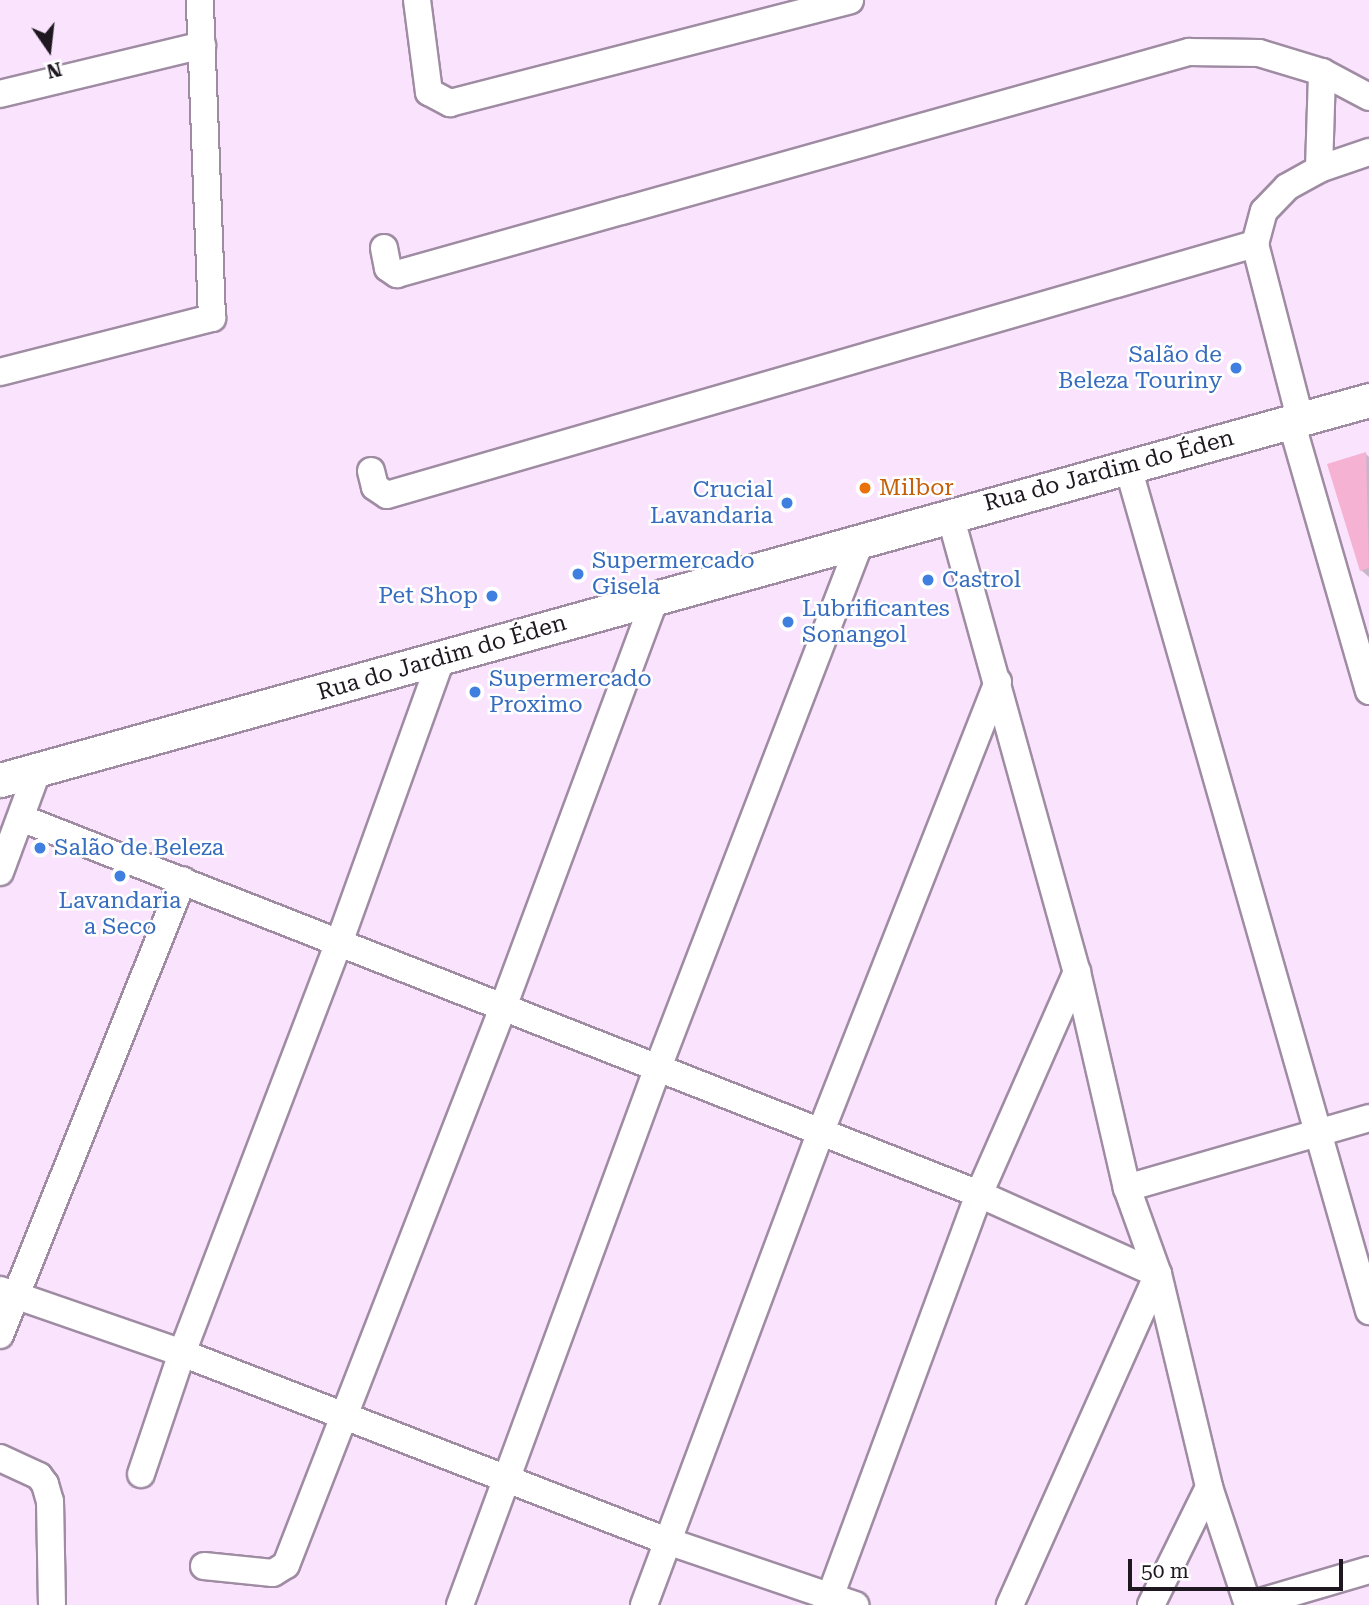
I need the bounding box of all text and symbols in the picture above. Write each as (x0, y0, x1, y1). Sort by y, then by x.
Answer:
north arrow (14, 14, 84, 84)
text: N (44, 57, 64, 83)
place label: Salão de Beleza Touriny (1058, 341, 1222, 395)
marker: Salão de Beleza Touriny (1228, 360, 1244, 376)
street label: Rua do Jardim do Éden (981, 424, 1237, 518)
place label: Milbor (879, 474, 954, 502)
place label: Crucial Lavandaria (650, 476, 773, 530)
marker: Milbor (857, 480, 873, 496)
marker: Crucial Lavandaria (779, 495, 795, 511)
place label: Supermercado Gisela (592, 547, 755, 601)
marker: Supermercado Gisela (570, 566, 586, 582)
place label: Castrol (942, 566, 1021, 594)
marker: Castrol (920, 572, 936, 588)
place label: Pet Shop (378, 582, 478, 610)
marker: Pet Shop (484, 588, 500, 604)
place label: Lubrificantes Sonangol (802, 595, 950, 649)
street label: Rua do Jardim do Éden (314, 609, 570, 707)
marker: Lubrificantes Sonangol (780, 614, 796, 630)
place label: Supermercado Proximo (489, 665, 652, 719)
marker: Supermercado Proximo (467, 684, 483, 700)
place label: Salão de Beleza (54, 834, 224, 862)
marker: Salão de Beleza (32, 840, 48, 856)
marker: Lavandaria a Seco (112, 868, 128, 884)
place label: Lavandaria a Seco (59, 887, 181, 941)
scale bar (1131, 1546, 1346, 1590)
text: 50 m (1141, 1559, 1189, 1583)

